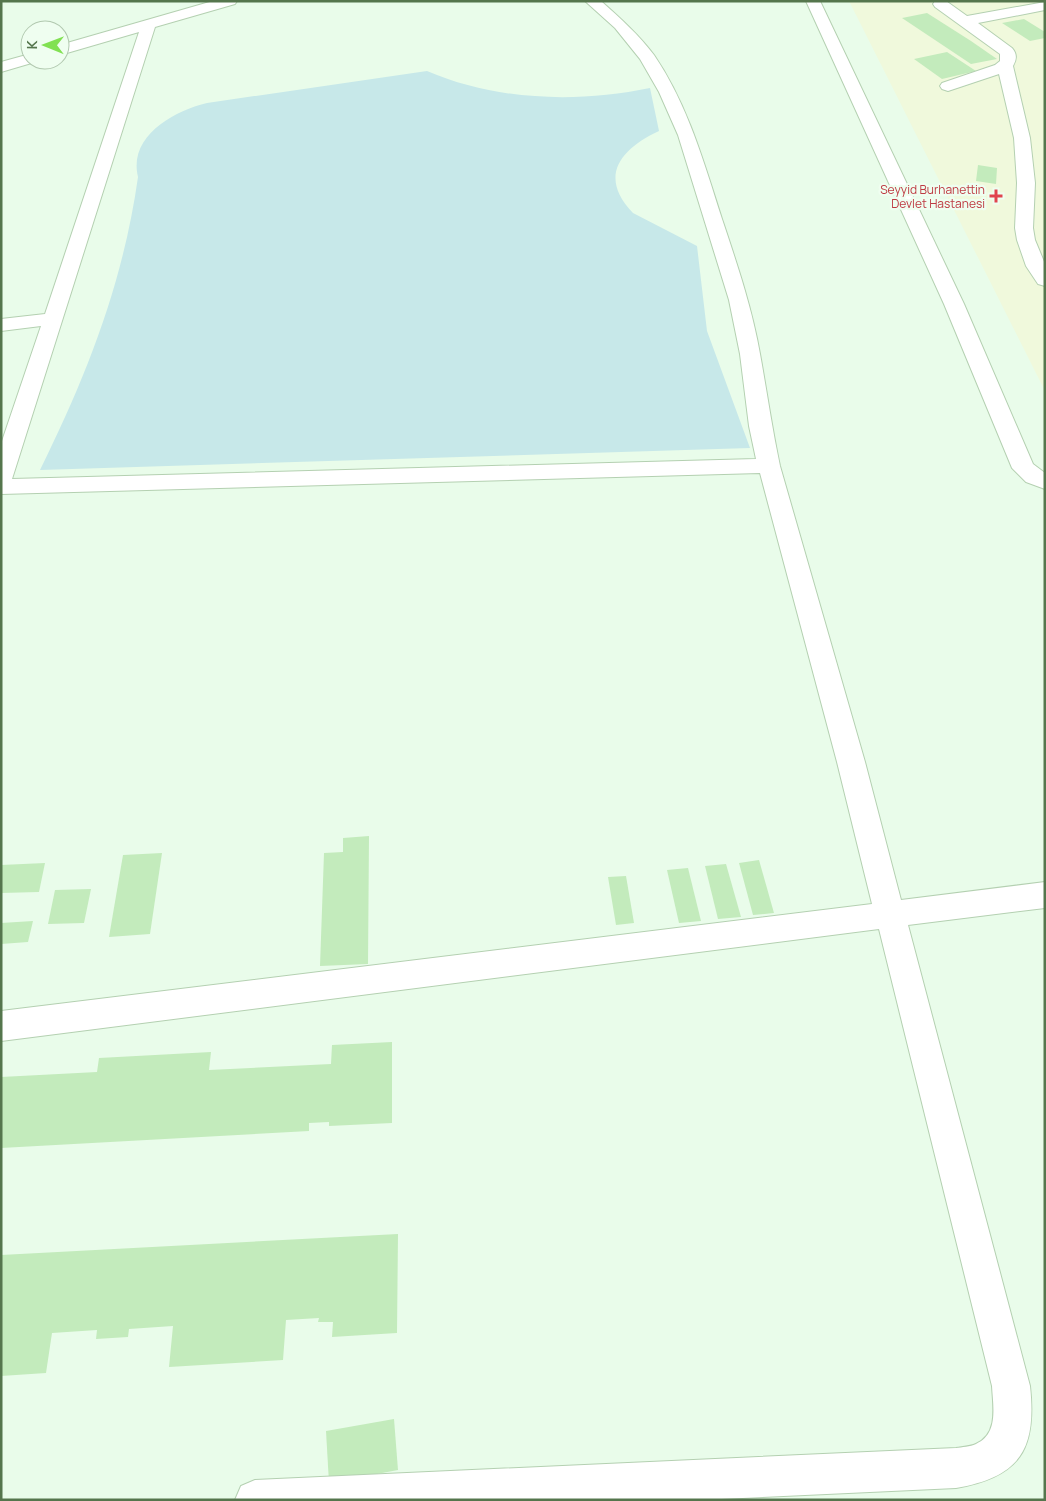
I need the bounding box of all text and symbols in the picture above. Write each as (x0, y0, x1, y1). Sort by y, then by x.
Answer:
north arrow (20, 20, 70, 70)
text: K (22, 39, 41, 49)
place label: Seyyid Burhanettin Devlet Hastanesi (880, 181, 985, 212)
marker: Seyyid Burhanettin Devlet Hastanesi (989, 189, 1003, 203)

